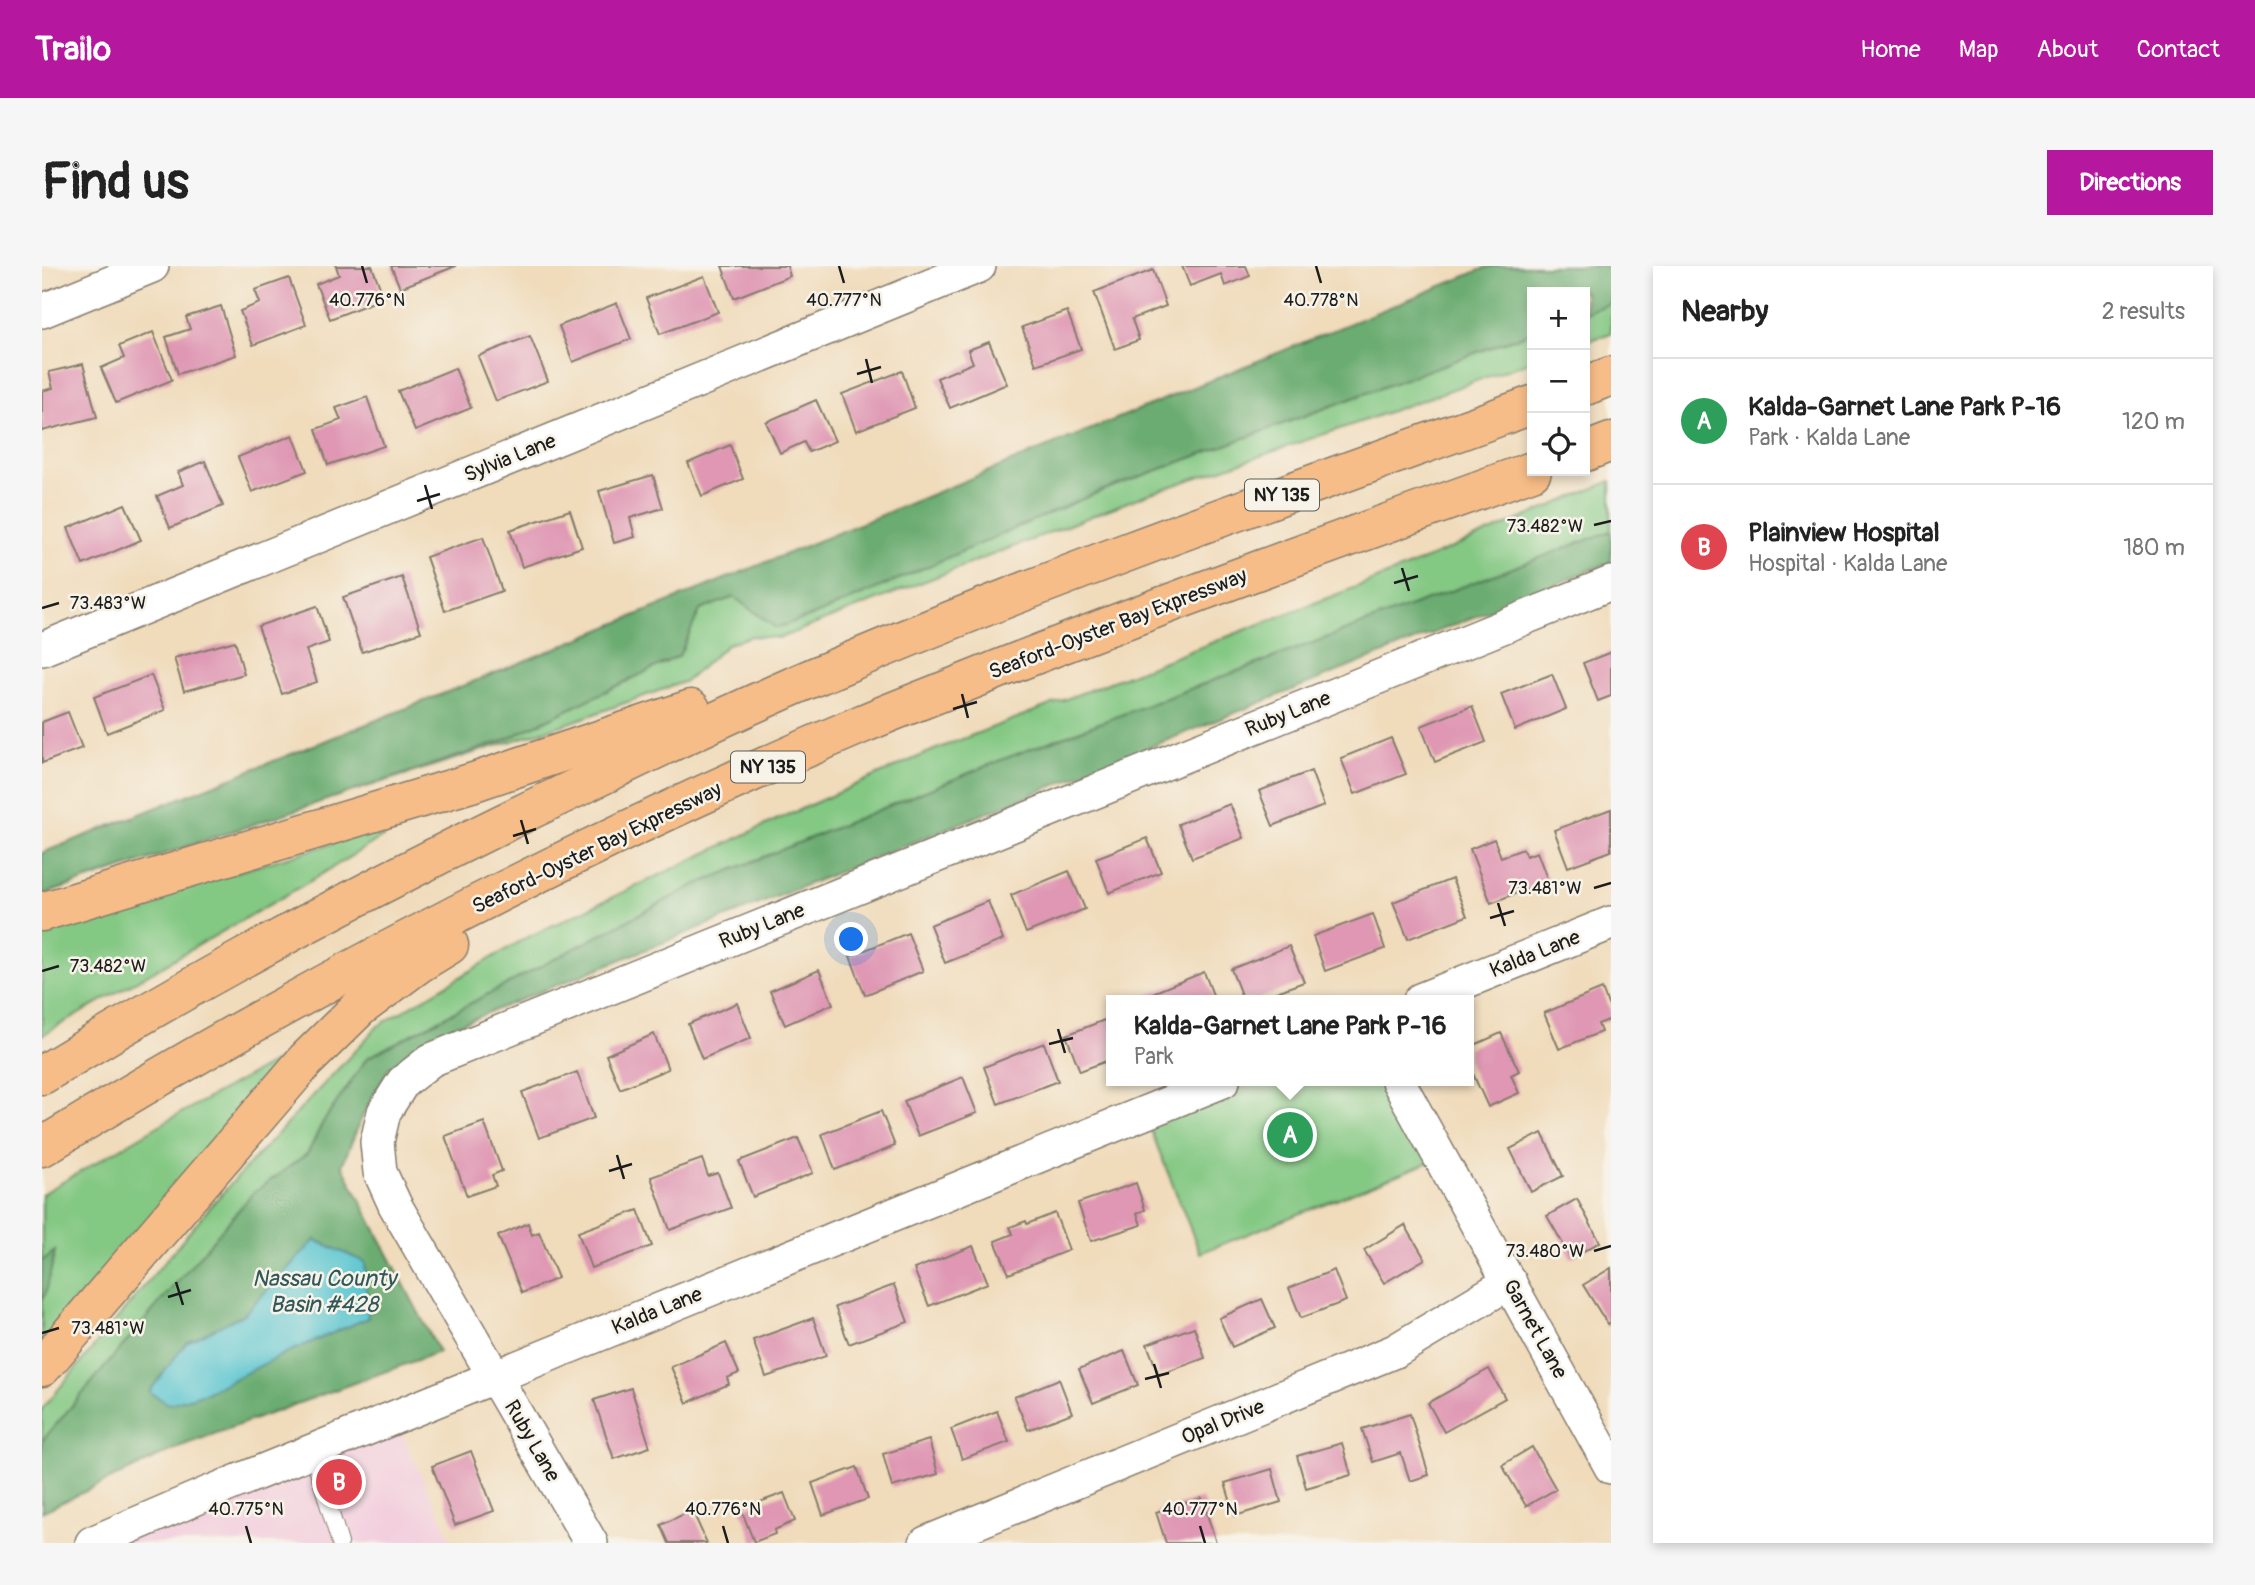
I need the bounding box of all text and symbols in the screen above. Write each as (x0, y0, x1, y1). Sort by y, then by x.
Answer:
text: Trailo (35, 29, 111, 70)
text: Home (1860, 35, 1921, 64)
text: Map (1959, 35, 1999, 64)
text: About (2037, 35, 2099, 64)
text: Contact (2137, 35, 2220, 64)
button: Directions (2047, 150, 2213, 215)
text: Find us (42, 152, 189, 213)
map controls (1527, 287, 1590, 476)
button: + (1527, 287, 1590, 350)
text: 40.776°N (329, 289, 405, 312)
text: 40.777°N (806, 289, 882, 312)
text: 40.778°N (1284, 289, 1358, 312)
text: Nearby (1681, 293, 1768, 330)
text: 2 results (2102, 297, 2185, 326)
button: − (1527, 350, 1590, 413)
text: Kalda-Garnet Lane Park P-16 (1748, 391, 2061, 423)
text: A (1697, 407, 1711, 436)
text: 120 m (2122, 407, 2185, 436)
button: locate (1527, 413, 1590, 476)
text: Park · Kalda Lane (1748, 423, 1910, 452)
street label: Sylvia Lane (460, 427, 561, 489)
road number: NY 135 (1245, 480, 1319, 510)
text: 73.482°W (1507, 515, 1583, 538)
text: Plainview Hospital (1748, 517, 1940, 549)
text: B (1697, 533, 1711, 562)
text: 180 m (2123, 533, 2185, 562)
text: Hospital · Kalda Lane (1748, 549, 1947, 578)
street label: Seaford-Oyster Bay Expressway (985, 562, 1251, 686)
text: 73.483°W (70, 592, 146, 615)
street label: Ruby Lane (1241, 684, 1335, 743)
road number: NY 135 (731, 752, 805, 782)
street label: Seaford-Oyster Bay Expressway (468, 776, 726, 920)
text: 73.481°W (1508, 877, 1582, 900)
street label: Ruby Lane (715, 896, 809, 955)
your location (834, 922, 868, 956)
street label: Kalda Lane (1486, 923, 1585, 984)
text: 73.482°W (70, 955, 146, 978)
popup (1106, 995, 1474, 1086)
text: Kalda-Garnet Lane Park P-16 (1133, 1010, 1447, 1042)
text: Park (1133, 1042, 1174, 1071)
pin: A (1267, 1109, 1313, 1161)
text: 73.480°W (1506, 1240, 1584, 1263)
water label: Nassau County Basin #428 (252, 1264, 399, 1319)
street label: Garnet Lane (1497, 1274, 1574, 1384)
street label: Kalda Lane (608, 1280, 707, 1341)
text: 73.481°W (71, 1317, 145, 1340)
street label: Opal Drive (1177, 1393, 1269, 1451)
street label: Ruby Lane (498, 1395, 566, 1487)
pin: B (316, 1456, 362, 1508)
text: 40.775°N (208, 1498, 284, 1521)
text: 40.776°N (685, 1498, 761, 1521)
text: 40.777°N (1162, 1498, 1238, 1521)

